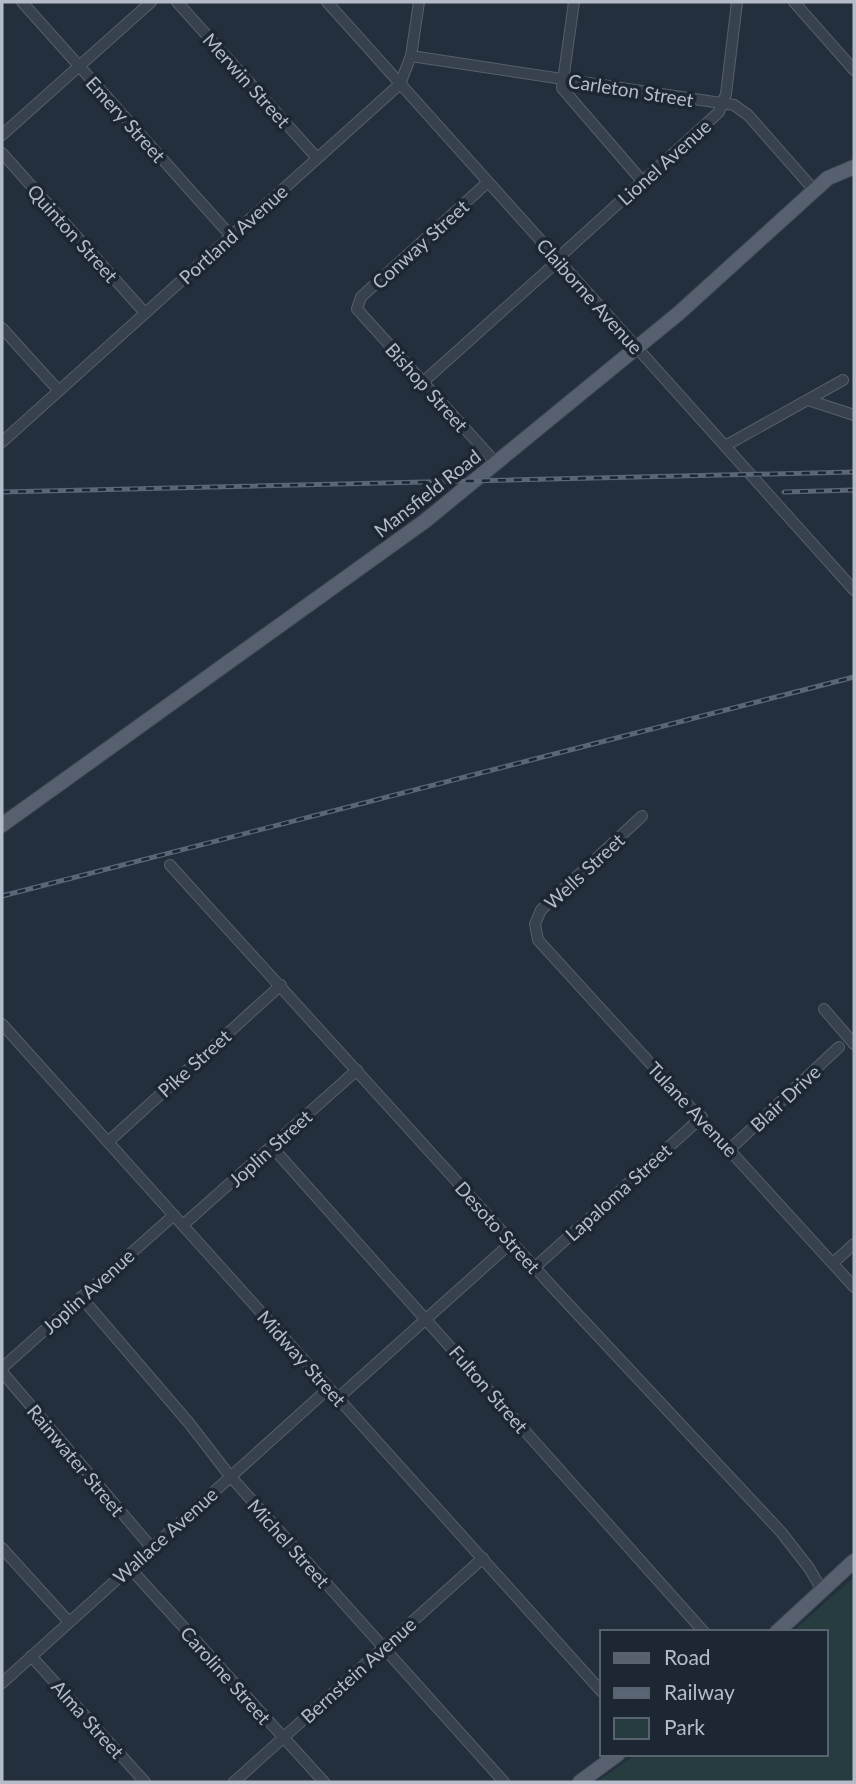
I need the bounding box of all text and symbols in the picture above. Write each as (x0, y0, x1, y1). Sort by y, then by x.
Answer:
street label: Merwin Street (199, 28, 296, 132)
street label: Carleton Street (567, 69, 695, 111)
street label: Emery Street (81, 71, 171, 167)
street label: Lionel Avenue (613, 114, 715, 210)
street label: Quinton Street (23, 179, 123, 287)
street label: Portland Avenue (174, 179, 292, 289)
street label: Conway Street (367, 194, 473, 293)
street label: Claiborne Avenue (532, 234, 648, 358)
street label: Bishop Street (381, 338, 473, 436)
street label: Mansfield Road (369, 444, 485, 542)
street label: Wells Street (539, 828, 629, 914)
street label: Pike Street (153, 1024, 235, 1102)
street label: Tulane Avenue (643, 1057, 743, 1161)
street label: Blair Drive (745, 1060, 825, 1136)
street label: Joplin Street (224, 1105, 316, 1191)
street label: Lapaloma Street (560, 1138, 676, 1246)
street label: Desoto Street (451, 1176, 545, 1278)
street label: Joplin Avenue (37, 1244, 139, 1338)
street label: Midway Street (253, 1305, 351, 1411)
street label: Fulton Street (445, 1341, 533, 1437)
street label: Rainwater Street (23, 1399, 129, 1521)
street label: Wallace Avenue (108, 1482, 222, 1588)
street label: Michel Street (243, 1494, 335, 1592)
street label: Bernstein Avenue (296, 1612, 420, 1728)
street label: Caroline Street (176, 1621, 276, 1729)
legend (600, 1630, 828, 1756)
text: Road (664, 1644, 711, 1669)
street label: Alma Street (47, 1675, 129, 1763)
text: Railway (664, 1679, 735, 1704)
text: Park (664, 1714, 705, 1739)

